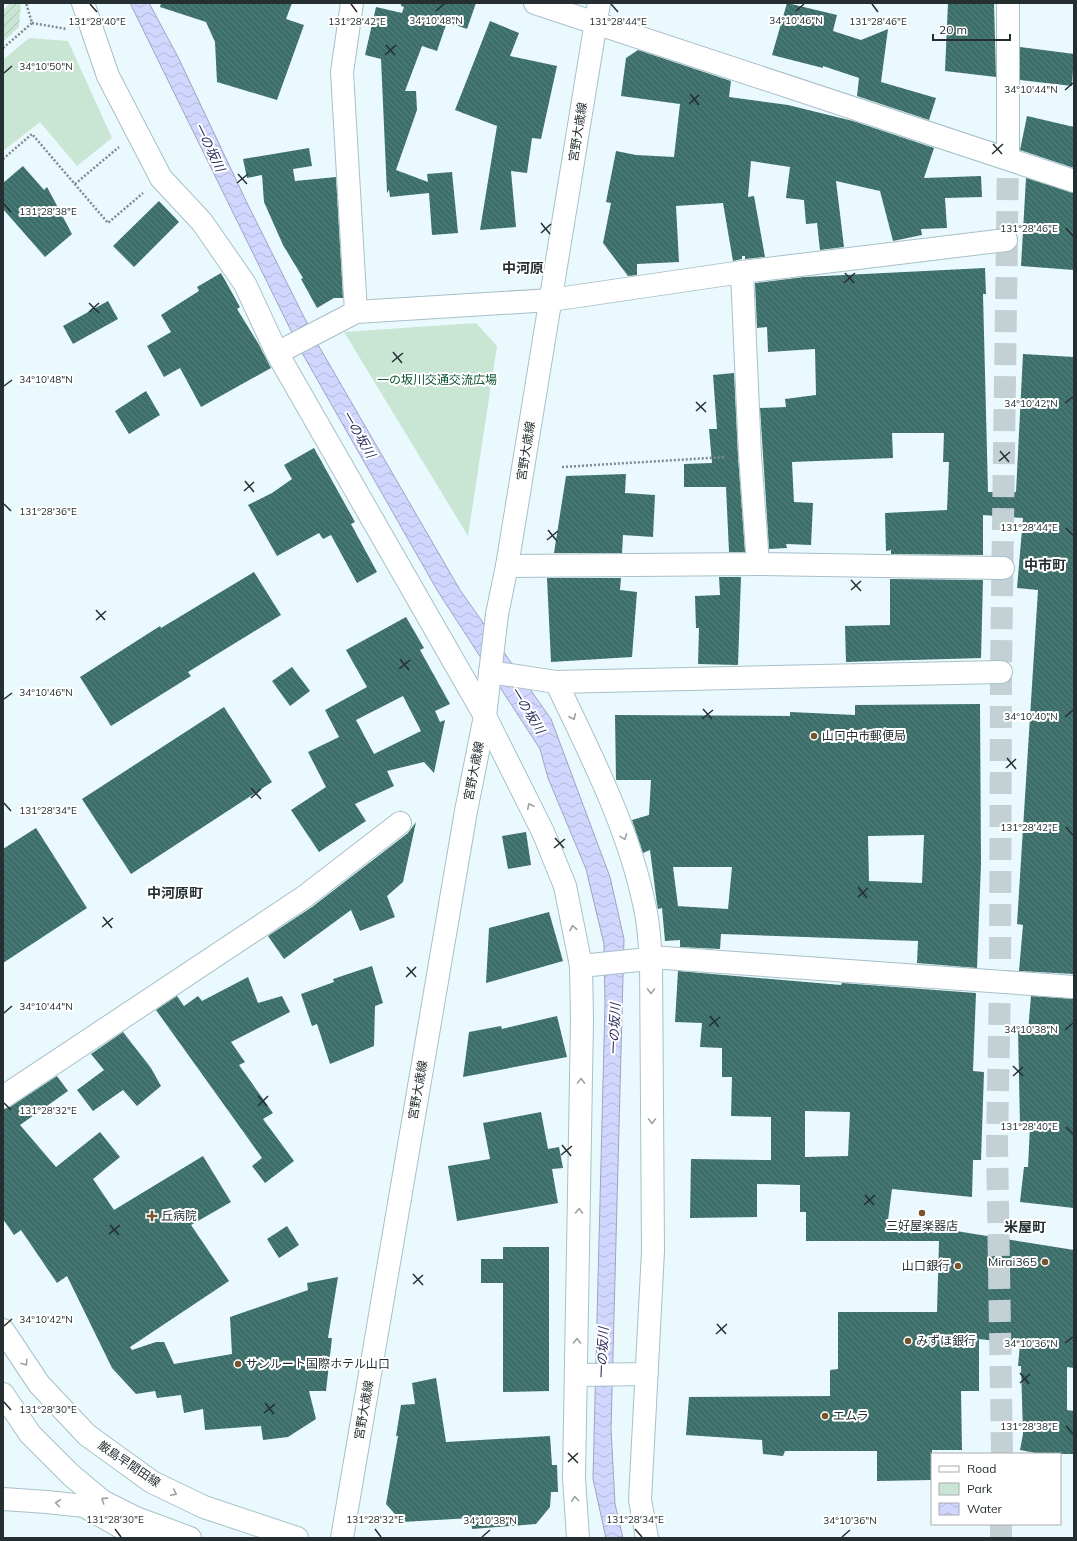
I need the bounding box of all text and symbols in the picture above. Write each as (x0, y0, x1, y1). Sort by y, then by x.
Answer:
text: 34°10'48"N (409, 14, 463, 27)
text: 34°10'46"N (769, 14, 823, 27)
text: 131°28'40"E (68, 15, 126, 28)
text: 131°28'42"E (328, 15, 386, 28)
text: 131°28'44"E (589, 15, 647, 28)
text: 131°28'46"E (849, 15, 907, 28)
scale bar (933, 16, 1010, 42)
text: 20 m (939, 22, 967, 37)
text: 34°10'50"N (19, 60, 73, 73)
text: 34°10'44"N (1004, 83, 1058, 96)
street label: 宮野大歳線 (565, 101, 590, 163)
water label: 一の坂川 (191, 120, 229, 176)
text: 131°28'38"E (19, 205, 77, 218)
text: 131°28'46"E (1000, 222, 1058, 235)
district label: 中河原 (502, 259, 544, 277)
park label: 一の坂川交通交流広場 (377, 372, 497, 387)
text: 34°10'48"N (19, 373, 73, 386)
text: 34°10'42"N (1004, 397, 1058, 410)
water label: 一の坂川 (339, 407, 380, 462)
street label: 宮野大歳線 (513, 420, 538, 482)
text: 131°28'36"E (19, 505, 77, 518)
text: 131°28'44"E (1000, 521, 1058, 534)
district label: 中市町 (1024, 556, 1066, 574)
water label: 一の坂川 (507, 684, 550, 738)
text: 34°10'46"N (19, 686, 73, 699)
text: 34°10'40"N (1004, 710, 1058, 723)
one-way arrow (568, 713, 576, 720)
place label: 山口中市郵便局 (822, 728, 906, 743)
marker: 山口中市郵便局 (809, 731, 819, 741)
street label: 宮野大歳線 (460, 740, 487, 802)
one-way arrow (527, 803, 535, 810)
text: 131°28'34"E (19, 804, 77, 817)
text: 131°28'42"E (1000, 821, 1058, 834)
one-way arrow (619, 833, 627, 840)
district label: 中河原町 (147, 884, 203, 902)
one-way arrow (569, 925, 578, 931)
one-way arrow (647, 988, 656, 994)
text: 34°10'44"N (19, 1000, 73, 1013)
water label: 一の坂川 (605, 1001, 623, 1055)
text: 34°10'38"N (1004, 1023, 1058, 1036)
street label: 宮野大歳線 (405, 1059, 430, 1121)
one-way arrow (577, 1078, 585, 1084)
text: 131°28'32"E (19, 1104, 77, 1117)
one-way arrow (648, 1118, 656, 1124)
text: 131°28'40"E (1000, 1120, 1058, 1133)
place label: 丘病院 (161, 1208, 197, 1223)
one-way arrow (575, 1208, 583, 1214)
marker: 三好屋楽器店 (917, 1208, 927, 1218)
marker: 丘病院 (146, 1210, 158, 1222)
place label: 三好屋楽器店 (886, 1218, 958, 1233)
district label: 米屋町 (1004, 1218, 1046, 1236)
place label: Mirai365 (988, 1254, 1037, 1269)
marker: Mirai365 (1040, 1257, 1050, 1267)
place label: 山口銀行 (902, 1258, 950, 1273)
marker: 山口銀行 (953, 1261, 963, 1271)
text: 34°10'42"N (19, 1313, 73, 1326)
water label: 一の坂川 (593, 1325, 611, 1379)
place label: みずほ銀行 (916, 1333, 976, 1348)
marker: みずほ銀行 (903, 1336, 913, 1346)
text: 34°10'36"N (1004, 1337, 1058, 1350)
one-way arrow (572, 1338, 581, 1344)
place label: サンルート国際ホテル山口 (246, 1356, 390, 1371)
one-way arrow (20, 1358, 27, 1365)
marker: サンルート国際ホテル山口 (233, 1359, 243, 1369)
street label: 宮野大歳線 (351, 1379, 376, 1441)
text: 131°28'30"E (19, 1403, 77, 1416)
place label: エムラ (833, 1408, 868, 1423)
marker: エムラ (820, 1411, 830, 1421)
text: 131°28'38"E (1000, 1420, 1058, 1433)
street label: 厳島早間田線 (95, 1437, 163, 1490)
legend (931, 1453, 1061, 1525)
text: Road (967, 1461, 996, 1476)
text: Park (967, 1481, 993, 1496)
one-way arrow (170, 1488, 177, 1496)
one-way arrow (571, 1496, 580, 1502)
one-way arrow (101, 1498, 108, 1505)
one-way arrow (55, 1499, 61, 1508)
text: Water (967, 1501, 1003, 1516)
text: 131°28'30"E (86, 1513, 144, 1526)
text: 131°28'32"E (346, 1513, 404, 1526)
text: 131°28'34"E (606, 1513, 664, 1526)
text: 34°10'38"N (463, 1514, 517, 1527)
text: 34°10'36"N (823, 1514, 877, 1527)

